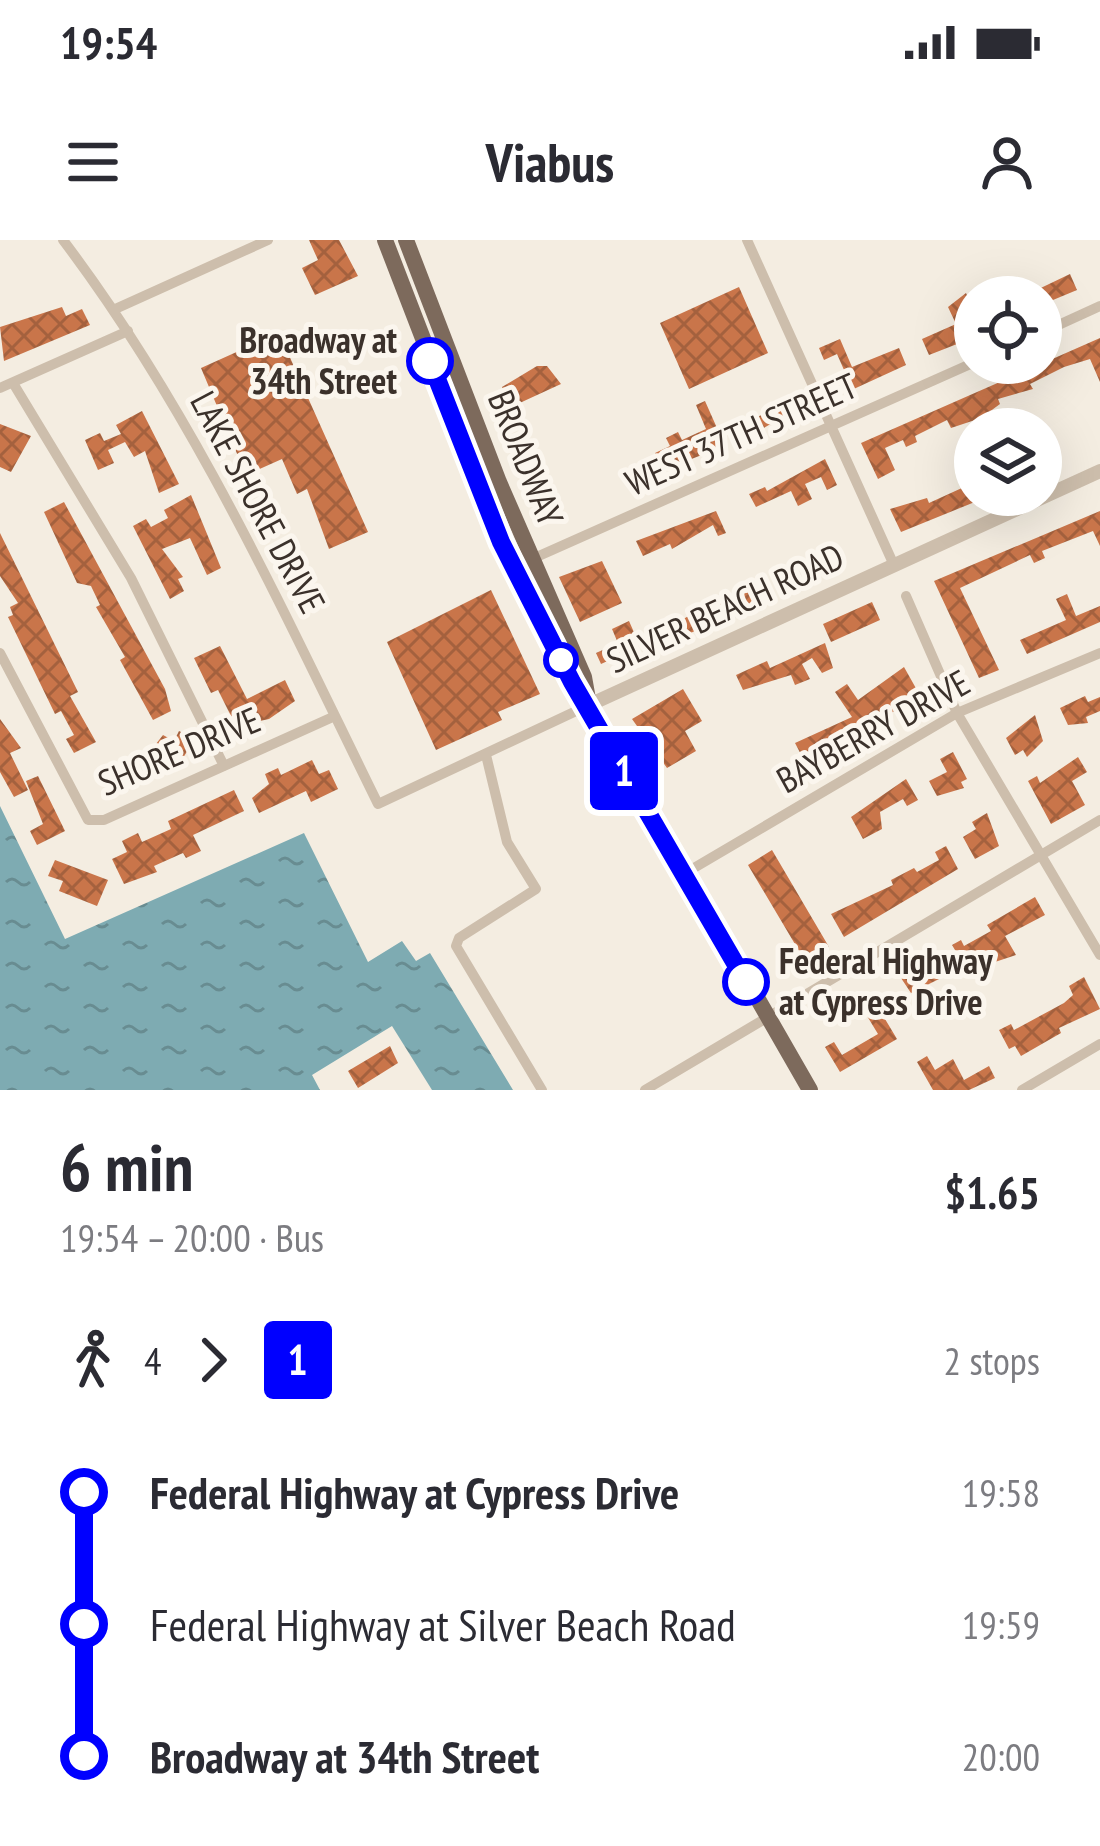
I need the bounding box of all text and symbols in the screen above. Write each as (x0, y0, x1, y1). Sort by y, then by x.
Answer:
text: 19:54 (60, 13, 157, 71)
text: Viabus (486, 127, 614, 197)
icon: menu (60, 129, 126, 195)
icon: person (974, 129, 1040, 195)
map controls (954, 276, 1062, 516)
button: locate (954, 276, 1062, 384)
place label: Broadway at 34th Street (240, 316, 398, 404)
marker: Broadway at 34th Street (408, 339, 452, 383)
street label: WEST 37TH STREET (618, 361, 864, 506)
street label: LAKE SHORE DRIVE (180, 383, 337, 621)
street label: BROADWAY (478, 383, 575, 533)
button: layers (954, 408, 1062, 516)
street label: SILVER BEACH ROAD (599, 532, 851, 683)
unlabelled marker (545, 644, 577, 676)
street label: BAYBERRY DRIVE (768, 658, 978, 803)
street label: SHORE DRIVE (91, 695, 267, 806)
line badge: 1 (585, 732, 663, 810)
text: 1 (614, 743, 634, 798)
place label: Federal Highway at Cypress Drive (779, 937, 993, 1025)
marker: Federal Highway at Cypress Drive (724, 960, 768, 1004)
text: 6 min (60, 1124, 193, 1209)
text: $1.65 (944, 1163, 1040, 1221)
text: 19:54 – 20:00 · Bus (60, 1212, 324, 1263)
icon: walk (60, 1327, 126, 1393)
icon: forward (180, 1327, 246, 1393)
text: 1 (288, 1332, 308, 1387)
text: 4 (144, 1335, 162, 1386)
text: 2 stops (944, 1335, 1040, 1386)
text: Federal Highway at Cypress Drive (150, 1463, 679, 1521)
text: 19:58 (962, 1467, 1040, 1518)
text: Federal Highway at Silver Beach Road (150, 1595, 736, 1653)
text: 19:59 (962, 1599, 1040, 1650)
text: Broadway at 34th Street (150, 1727, 539, 1785)
text: 20:00 (962, 1731, 1040, 1782)

